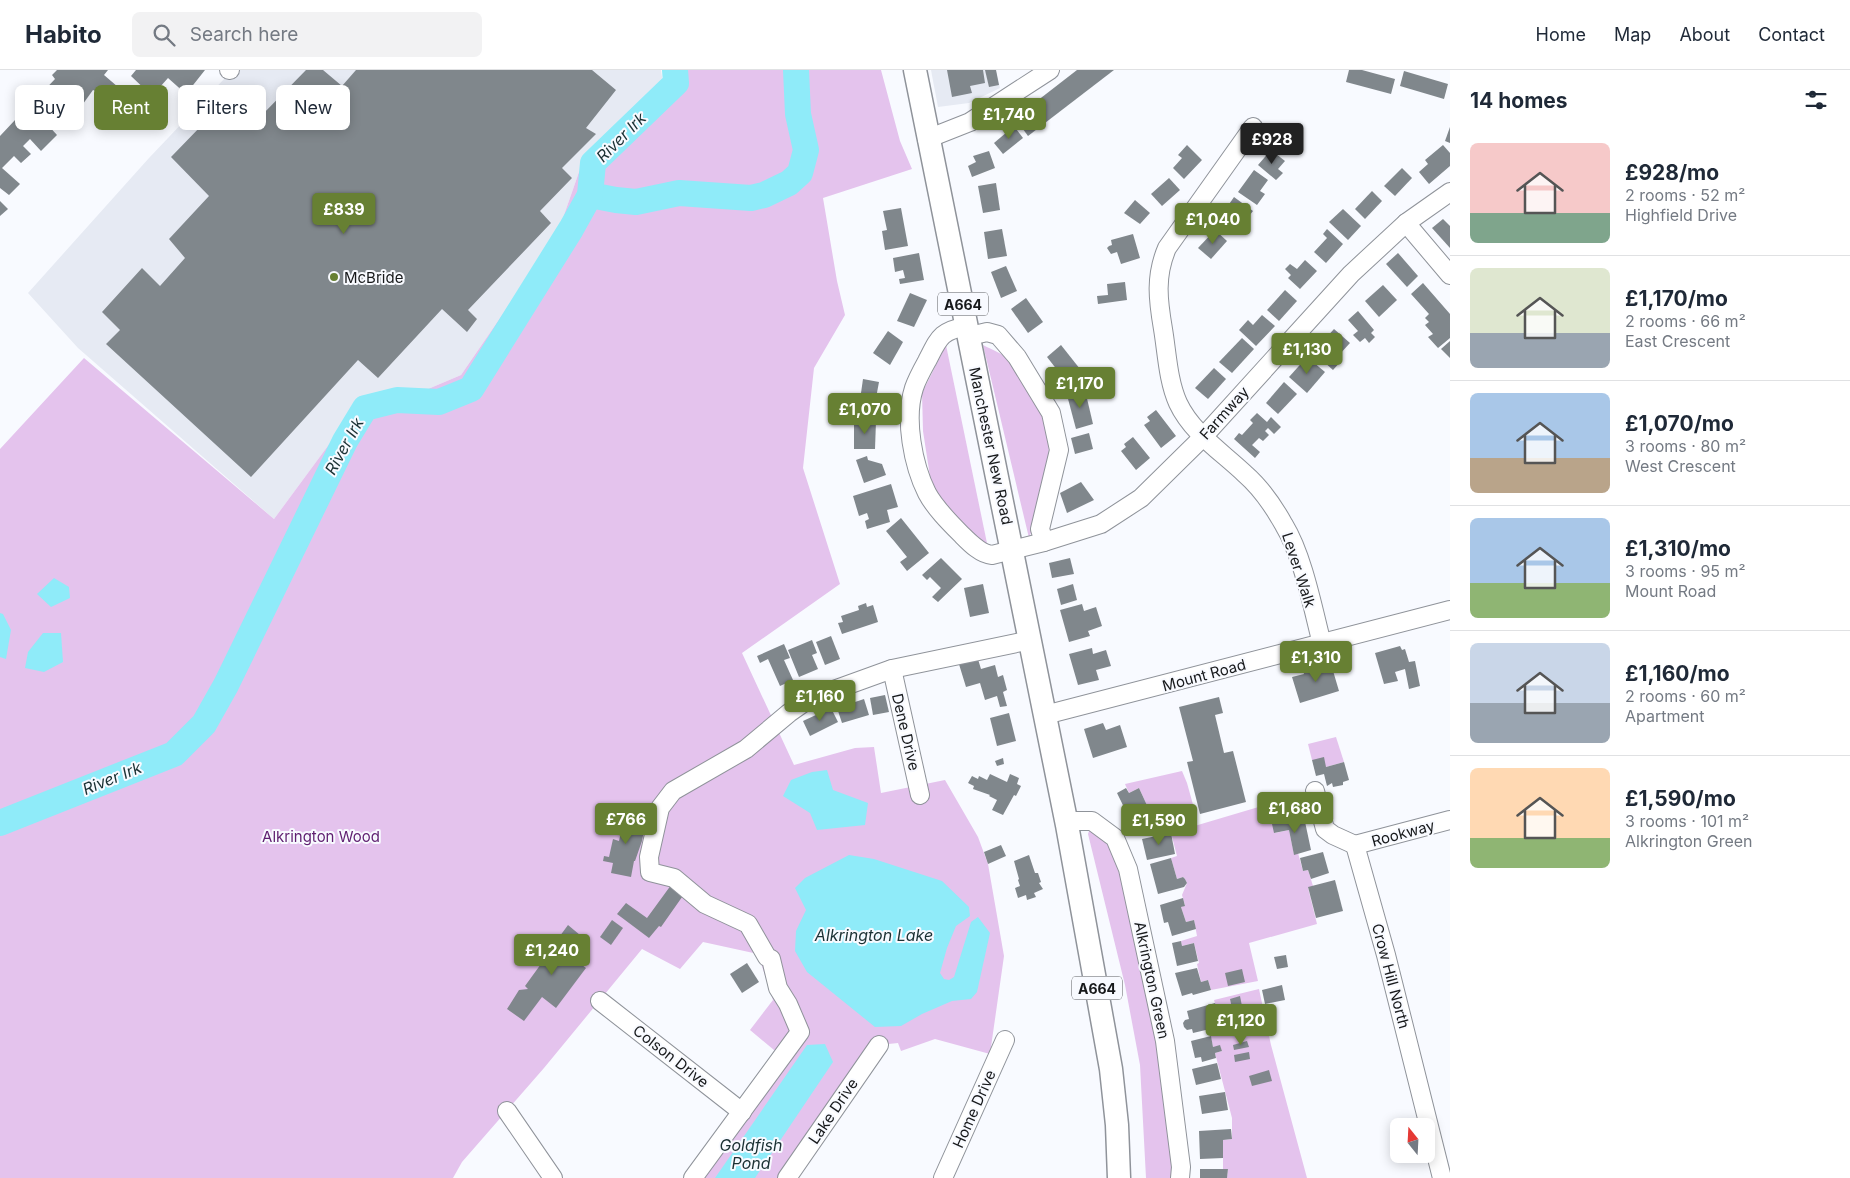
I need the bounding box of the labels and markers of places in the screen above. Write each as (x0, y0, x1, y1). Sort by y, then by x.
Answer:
pin: £1,740 (968, 98, 1050, 140)
pin: £928 (1242, 122, 1302, 165)
pin: £839 (314, 192, 374, 235)
pin: £1,040 (1172, 202, 1254, 245)
place label: McBride (344, 268, 403, 287)
marker: McBride (328, 271, 340, 283)
pin: £1,130 (1266, 332, 1348, 375)
pin: £1,170 (1039, 366, 1121, 409)
pin: £1,070 (824, 392, 906, 435)
pin: £1,310 (1275, 640, 1357, 683)
pin: £1,160 (779, 680, 861, 722)
pin: £1,680 (1254, 792, 1336, 834)
pin: £766 (596, 802, 656, 845)
pin: £1,590 (1118, 804, 1200, 846)
pin: £1,240 (511, 934, 593, 976)
pin: £1,120 (1200, 1004, 1282, 1046)

